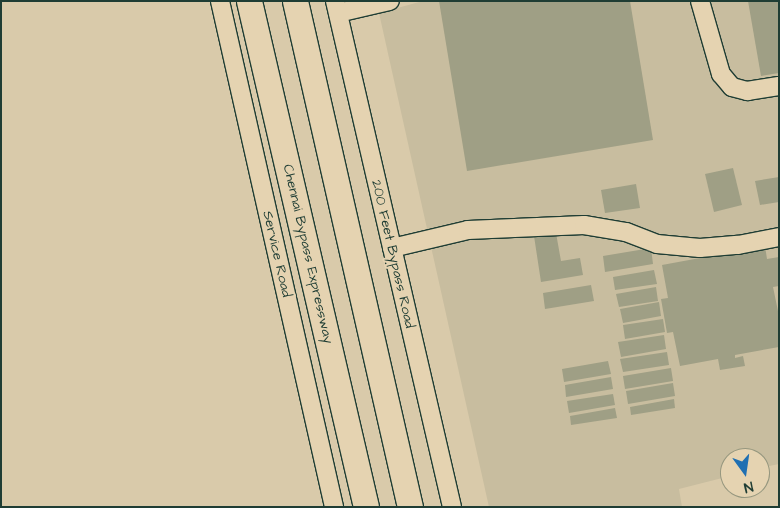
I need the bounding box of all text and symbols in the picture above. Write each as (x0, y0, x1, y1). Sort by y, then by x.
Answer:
street label: Chennai Bypass Expressway (279, 163, 337, 345)
street label: 200 Feet Bypass Road (368, 178, 418, 330)
street label: Service Road (259, 209, 295, 299)
north arrow (720, 448, 770, 498)
text: N (742, 476, 755, 497)

